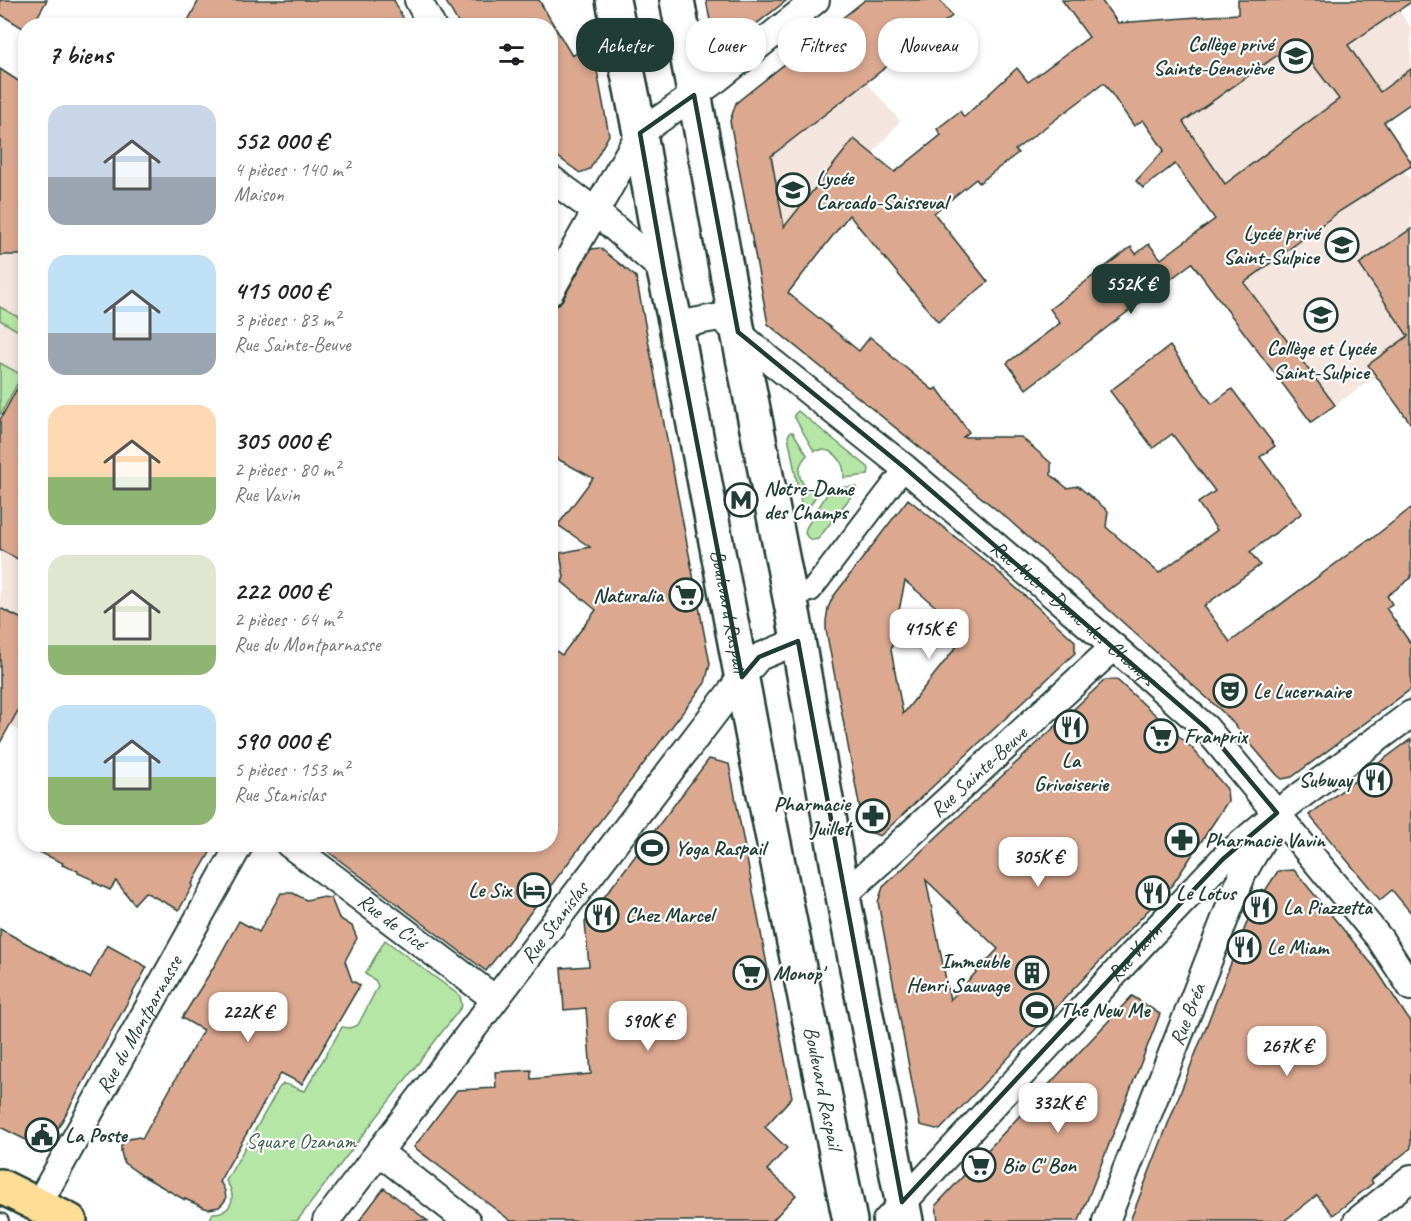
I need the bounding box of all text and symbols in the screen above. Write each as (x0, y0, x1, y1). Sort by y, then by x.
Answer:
chip: Acheter (576, 18, 674, 72)
chip: Louer (686, 18, 766, 72)
chip: Filtres (778, 18, 866, 72)
chip: Nouveau (878, 18, 978, 72)
place label: Collège privé Sainte-Geneviève (1153, 31, 1276, 81)
text: 7 biens (48, 38, 112, 71)
icon: filters (495, 38, 528, 71)
school or university icon: Collège privé Sainte-Geneviève (1278, 38, 1314, 74)
text: 552 000 € (234, 124, 328, 157)
icon: home (96, 129, 168, 201)
text: 4 pièces · 140 m² (234, 157, 349, 182)
place label: Lycée Carcado-Saisseval (816, 165, 952, 215)
school or university icon: Lycée Carcado-Saisseval (775, 172, 811, 208)
text: Maison (234, 182, 284, 207)
place label: Lycée privé Saint-Sulpice (1223, 220, 1322, 270)
school or university icon: Lycée privé Saint-Sulpice (1324, 227, 1360, 263)
pin: 552K € (1082, 264, 1180, 315)
text: 552K € (1106, 271, 1156, 296)
text: 415 000 € (234, 274, 328, 307)
icon: home (96, 279, 168, 351)
school or university icon: Collège et Lycée Saint-Sulpice (1303, 297, 1339, 333)
text: 3 pièces · 83 m² (234, 307, 340, 332)
text: Rue Sainte-Beuve (234, 332, 351, 357)
place label: Collège et Lycée Saint-Sulpice (1267, 335, 1377, 385)
text: 305 000 € (234, 424, 328, 457)
icon: home (96, 429, 168, 501)
text: 2 pièces · 80 m² (234, 457, 340, 482)
place label: Notre-Dame des Champs (764, 475, 856, 525)
text: Rue Vavin (234, 482, 300, 507)
metro station icon: Notre-Dame des Champs (723, 482, 759, 518)
street label: Rue Notre-Dame-des-Champs (986, 534, 1163, 693)
street label: Boulevard Raspail (705, 548, 754, 678)
text: 222 000 € (234, 574, 328, 607)
supermarket icon: Naturalia (668, 577, 704, 613)
icon: home (96, 579, 168, 651)
place label: Naturalia (593, 582, 664, 608)
text: 2 pièces · 64 m² (234, 607, 340, 632)
pin: 415K € (880, 609, 978, 660)
text: 415K € (904, 616, 954, 641)
text: Rue du Montparnasse (234, 632, 380, 657)
theatre icon: Le Lucernaire (1212, 673, 1248, 709)
place label: Le Lucernaire (1253, 678, 1353, 704)
restaurant icon: La Grivoiserie (1053, 709, 1089, 745)
supermarket icon: Franprix (1143, 718, 1179, 754)
street label: Rue Sainte-Beuve (925, 720, 1033, 823)
place label: Franprix (1184, 723, 1249, 749)
text: 590 000 € (234, 724, 328, 757)
icon: home (96, 729, 168, 801)
place label: La Grivoiserie (1034, 747, 1110, 797)
text: 5 pièces · 153 m² (234, 757, 349, 782)
restaurant icon: Subway (1357, 762, 1393, 798)
place label: Subway (1299, 767, 1355, 793)
text: Rue Stanislas (234, 782, 325, 807)
place label: Pharmacie Juillet (774, 791, 853, 841)
pharmacy icon: Pharmacie Juillet (855, 798, 891, 834)
pharmacy icon: Pharmacie Vavin (1164, 822, 1200, 858)
place label: Pharmacie Vavin (1205, 827, 1326, 853)
sports icon: Yoga Raspail (634, 830, 670, 866)
place label: Yoga Raspail (675, 835, 769, 861)
pin: 305K € (989, 837, 1087, 888)
text: 305K € (1013, 844, 1063, 869)
hotel icon: Le Six (516, 872, 552, 908)
street label: Rue Stanislas (515, 875, 595, 968)
restaurant icon: Le Lotus (1135, 875, 1171, 911)
place label: Le Six (468, 877, 513, 903)
place label: Le Lotus (1176, 880, 1238, 906)
street label: Rue de Cicé (353, 888, 434, 957)
restaurant icon: La Piazzetta (1242, 889, 1278, 925)
place label: La Piazzetta (1283, 894, 1373, 920)
restaurant icon: Chez Marcel (584, 897, 620, 933)
place label: Chez Marcel (625, 902, 718, 928)
street label: Rue Vavin (1102, 918, 1168, 986)
restaurant icon: Le Miam (1226, 929, 1262, 965)
place label: Le Miam (1267, 934, 1330, 960)
place label: Immeuble Henri Sauvage (906, 948, 1011, 998)
street label: Rue du Montparnasse (90, 949, 189, 1098)
supermarket icon: Monop' (732, 955, 768, 991)
building icon: Immeuble Henri Sauvage (1014, 955, 1050, 991)
place label: Monop' (773, 960, 828, 986)
street label: Rue Bréa (1163, 978, 1212, 1049)
pin: 222K € (199, 992, 297, 1043)
sports icon: The New Me (1019, 992, 1055, 1028)
place label: The New Me (1060, 997, 1151, 1023)
text: 222K € (223, 999, 274, 1024)
pin: 590K € (599, 1001, 697, 1052)
text: 590K € (623, 1008, 673, 1033)
street label: Boulevard Raspail (798, 1024, 849, 1155)
pin: 267K € (1238, 1026, 1336, 1077)
text: 267K € (1261, 1033, 1313, 1058)
pin: 332K € (1009, 1083, 1107, 1134)
text: 332K € (1033, 1090, 1084, 1115)
public building icon: La Poste (24, 1117, 60, 1153)
place label: La Poste (65, 1122, 129, 1148)
park label: Square Ozanam (246, 1128, 357, 1154)
supermarket icon: Bio C' Bon (961, 1147, 997, 1183)
place label: Bio C' Bon (1002, 1152, 1077, 1178)

